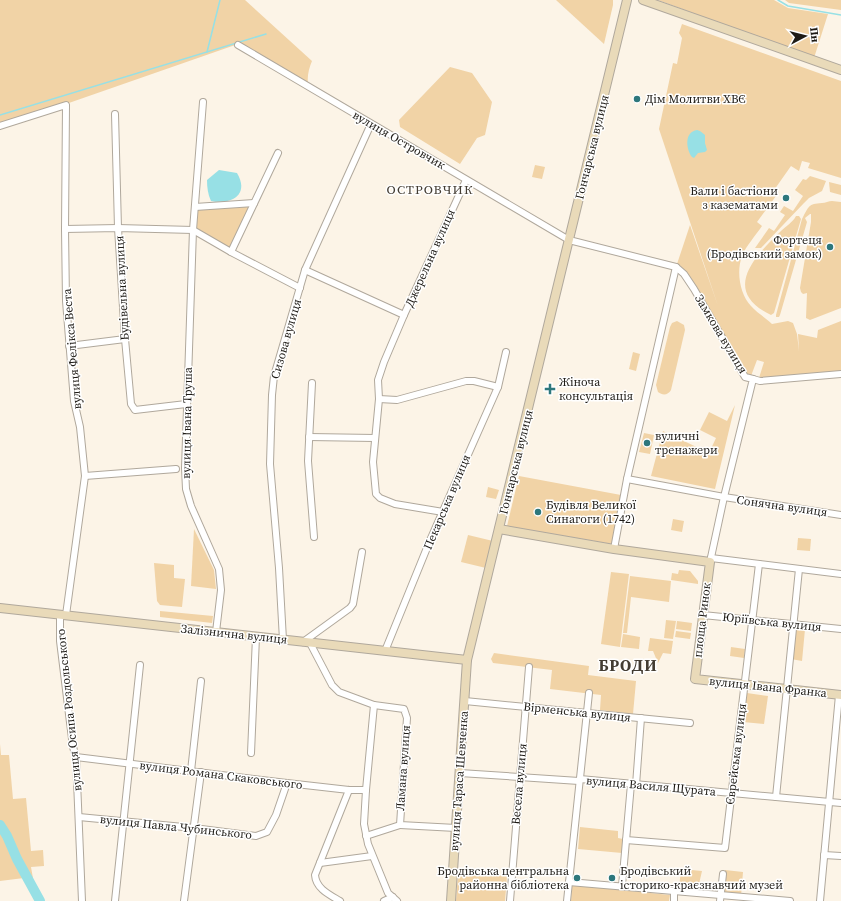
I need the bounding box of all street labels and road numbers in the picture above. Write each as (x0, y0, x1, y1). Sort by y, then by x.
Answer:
street label: Гончарська вулиця (571, 93, 613, 201)
street label: вулиця Островчик (350, 107, 449, 173)
street label: Джерельна вулиця (401, 206, 459, 310)
street label: Будівельна вулиця (111, 235, 133, 341)
street label: вулиця Фелікса Веста (59, 287, 85, 410)
street label: Замкова вулиця (691, 291, 751, 377)
street label: Сизова вулиця (267, 297, 305, 381)
street label: вулиця Івана Труша (178, 366, 196, 479)
street label: Гончарська вулиця (495, 408, 537, 516)
street label: Пекарська вулиця (420, 452, 474, 552)
street label: Сонячна вулиця (736, 492, 828, 520)
street label: площа Ринок (689, 581, 715, 658)
street label: Юріївська вулиця (722, 609, 822, 635)
street label: Залізнична вулиця (180, 620, 288, 648)
street label: вулиця Осипа Роздольського (52, 628, 85, 792)
street label: вулиця Івана Франка (708, 673, 828, 701)
street label: Вірменська вулиця (522, 698, 632, 726)
street label: Єврейська вулиця (722, 702, 750, 806)
street label: вулиця Тараса Шевченка (446, 709, 472, 852)
street label: Ламана вулиця (392, 725, 414, 811)
street label: Весела вулиця (507, 743, 531, 825)
street label: вулиця Романа Скаковського (139, 757, 304, 793)
street label: вулиця Василя Щурата (585, 772, 717, 800)
street label: вулиця Павла Чубинського (99, 811, 253, 843)

